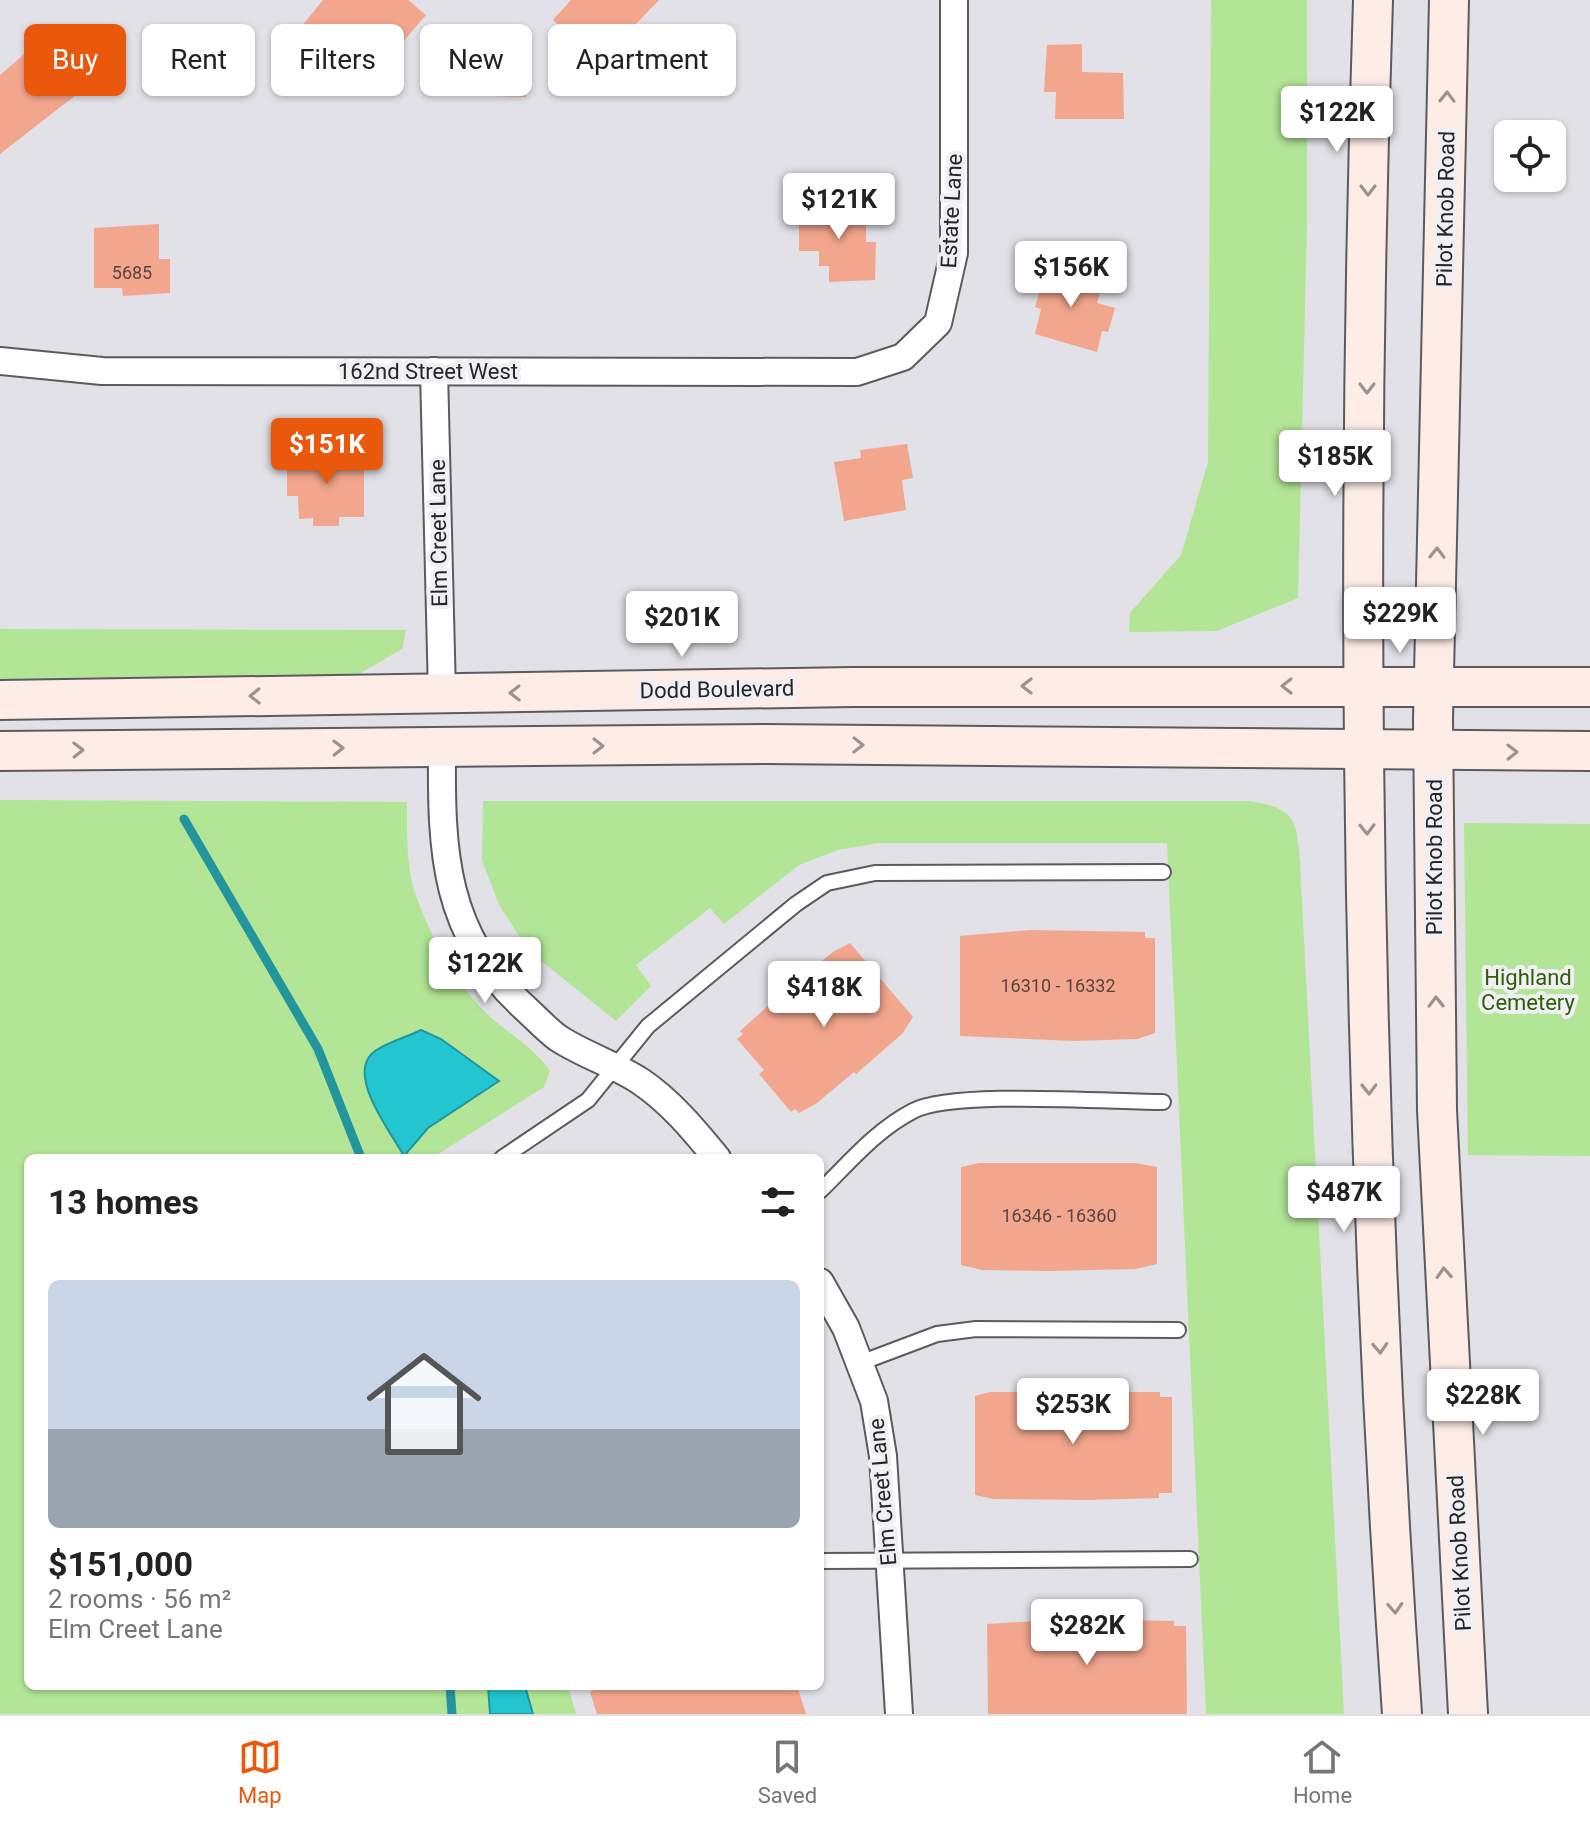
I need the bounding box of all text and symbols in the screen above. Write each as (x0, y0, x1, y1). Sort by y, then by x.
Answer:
chip: Buy (24, 24, 126, 96)
chip: Rent (142, 24, 255, 96)
chip: Filters (271, 24, 404, 96)
chip: New (420, 24, 532, 96)
chip: Apartment (548, 24, 736, 96)
pin: $122K (1281, 86, 1393, 154)
one-way arrow (1438, 90, 1456, 103)
text: $122K (1299, 97, 1375, 127)
map controls (1494, 120, 1566, 192)
button: locate (1494, 120, 1566, 192)
street label: Pilot Knob Road (1432, 131, 1459, 287)
street label: Estate Lane (936, 153, 967, 269)
pin: $121K (783, 173, 895, 241)
text: $121K (801, 184, 877, 214)
one-way arrow (1359, 184, 1377, 197)
pin: $156K (1015, 241, 1127, 309)
text: $156K (1033, 252, 1109, 282)
house number: 5685 (112, 262, 152, 283)
street label: 162nd Street West (338, 359, 518, 384)
one-way arrow (1358, 382, 1376, 395)
pin: $151K (271, 418, 383, 486)
text: $151K (289, 429, 365, 459)
pin: $185K (1279, 430, 1391, 498)
text: $185K (1297, 441, 1373, 471)
street label: Elm Creet Lane (425, 459, 452, 607)
one-way arrow (1428, 546, 1446, 559)
pin: $229K (1344, 587, 1456, 655)
pin: $201K (626, 591, 738, 659)
text: $229K (1362, 598, 1438, 628)
text: $201K (644, 602, 720, 632)
street label: Dodd Boulevard (639, 676, 795, 703)
one-way arrow (1020, 677, 1033, 695)
one-way arrow (1280, 677, 1293, 695)
one-way arrow (508, 684, 521, 702)
one-way arrow (248, 688, 261, 705)
one-way arrow (592, 737, 605, 755)
one-way arrow (852, 737, 865, 754)
one-way arrow (332, 739, 345, 757)
one-way arrow (72, 741, 85, 759)
one-way arrow (1506, 743, 1519, 761)
street label: Pilot Knob Road (1422, 779, 1447, 935)
one-way arrow (1358, 823, 1375, 836)
pin: $122K (429, 937, 541, 1005)
text: $122K (447, 948, 523, 978)
pin: $418K (768, 961, 880, 1029)
park label: Highland Cemetery (1481, 965, 1576, 1015)
text: $418K (786, 972, 862, 1002)
house number: 16310 - 16332 (1000, 975, 1116, 996)
one-way arrow (1427, 995, 1445, 1008)
one-way arrow (1360, 1083, 1378, 1096)
pin: $487K (1288, 1166, 1400, 1234)
text: $487K (1306, 1177, 1382, 1207)
icon: filters (756, 1180, 800, 1224)
text: 13 homes (48, 1182, 199, 1222)
house number: 16346 - 16360 (1001, 1205, 1117, 1226)
one-way arrow (1435, 1266, 1452, 1279)
icon: home (352, 1332, 496, 1476)
one-way arrow (1372, 1342, 1389, 1355)
pin: $228K (1427, 1369, 1539, 1437)
pin: $253K (1017, 1378, 1129, 1446)
text: $228K (1445, 1380, 1521, 1410)
text: $253K (1035, 1389, 1111, 1419)
street label: Elm Creet Lane (864, 1417, 901, 1567)
street label: Pilot Knob Road (1443, 1474, 1476, 1632)
text: $151,000 (48, 1544, 193, 1584)
text: 2 rooms · 56 m² (48, 1584, 231, 1614)
pin: $282K (1031, 1599, 1143, 1667)
one-way arrow (1386, 1602, 1403, 1615)
text: $282K (1049, 1610, 1125, 1640)
text: Elm Creet Lane (48, 1614, 223, 1644)
tab: Map (238, 1735, 282, 1808)
tab: Saved (758, 1735, 817, 1808)
tab: Home (1293, 1735, 1352, 1808)

